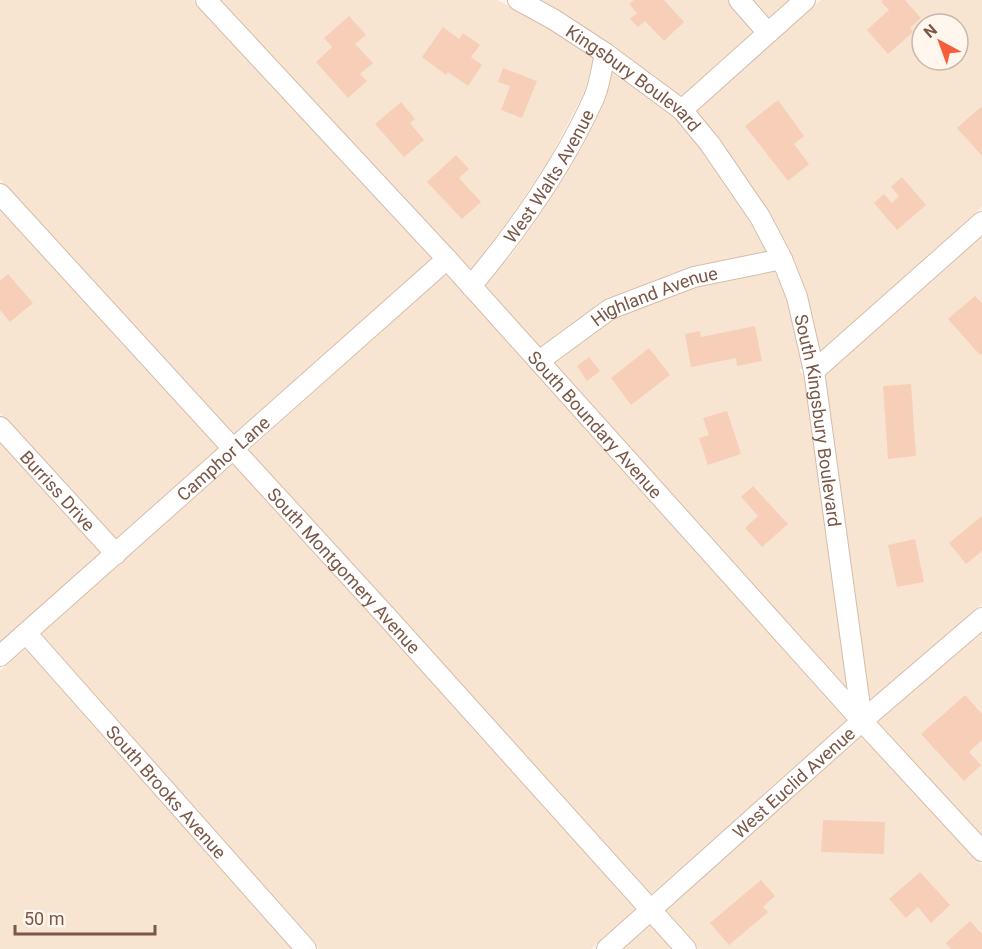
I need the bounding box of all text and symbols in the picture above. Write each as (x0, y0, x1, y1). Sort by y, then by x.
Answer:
north arrow (910, 12, 970, 72)
street label: Kingsbury Boulevard (562, 20, 706, 135)
text: N (920, 20, 941, 42)
street label: West Walts Avenue (499, 106, 598, 247)
street label: Highland Avenue (586, 262, 719, 330)
street label: South Kingsbury Boulevard (791, 312, 846, 528)
street label: South Boundary Avenue (524, 346, 667, 502)
street label: Camphor Lane (172, 411, 274, 505)
street label: Burriss Drive (16, 446, 100, 535)
street label: South Montgomery Avenue (263, 483, 425, 657)
street label: South Brooks Avenue (102, 721, 231, 862)
street label: West Euclid Avenue (728, 722, 859, 842)
scale bar (15, 898, 154, 936)
text: 50 m (24, 908, 64, 929)

